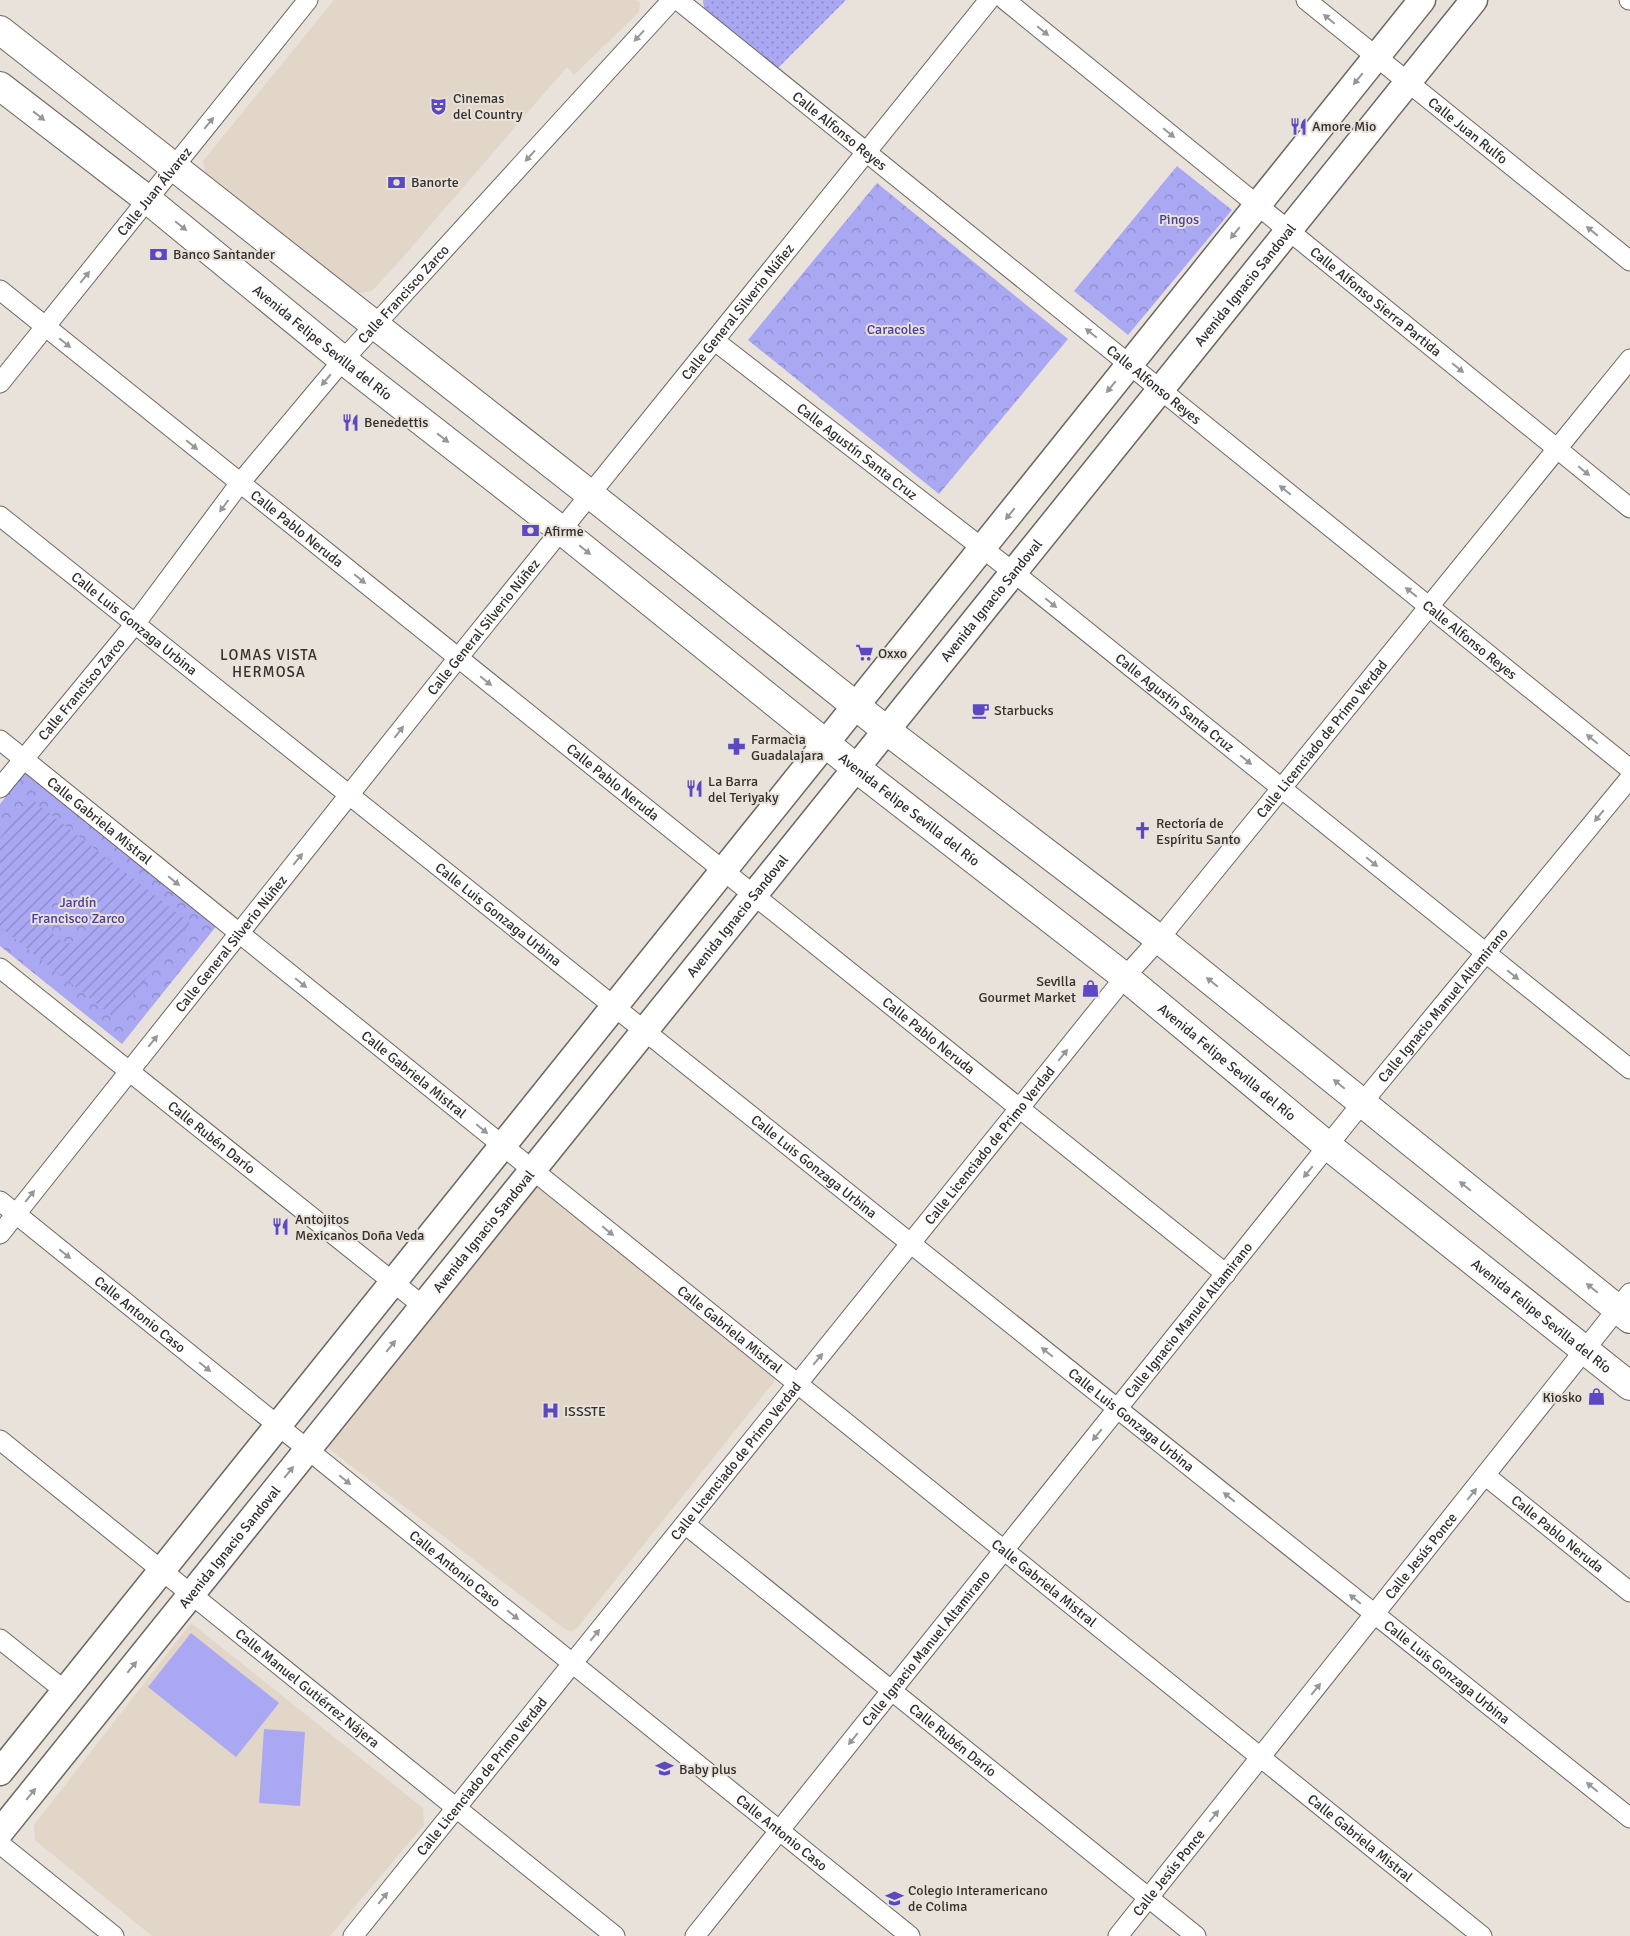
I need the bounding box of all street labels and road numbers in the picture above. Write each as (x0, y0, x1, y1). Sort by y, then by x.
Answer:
street label: Calle Alfonso Reyes (789, 87, 890, 174)
street label: Calle Juan Rulfo (1425, 93, 1511, 168)
street label: Calle Juan Álvarez (113, 143, 195, 239)
street label: Avenida Ignacio Sandoval (1191, 220, 1299, 349)
street label: Calle General Silverio Núñez (678, 240, 798, 383)
street label: Calle Francisco Zarco (354, 241, 453, 347)
street label: Calle Alfonso Sierra Partida (1307, 243, 1445, 360)
street label: Avenida Felipe Sevilla del Río (249, 281, 395, 404)
street label: Calle Alfonso Reyes (1103, 341, 1205, 428)
street label: Calle Agustín Santa Cruz (794, 399, 921, 503)
street label: Calle Pablo Neruda (247, 486, 347, 571)
street label: Avenida Ignacio Sandoval (937, 536, 1045, 665)
street label: Calle General Silverio Núñez (423, 555, 543, 698)
street label: Calle Luis Gonzaga Urbina (68, 568, 201, 679)
street label: Calle Alfonso Reyes (1419, 596, 1521, 683)
street label: Calle Francisco Zarco (34, 635, 128, 744)
street label: Calle Agustín Santa Cruz (1112, 649, 1238, 755)
street label: Calle Licenciado de Primo Verdad (1252, 656, 1391, 821)
street label: Calle Pablo Neruda (563, 740, 663, 824)
street label: Avenida Felipe Sevilla del Río (835, 749, 983, 869)
street label: Calle Gabriela Mistral (44, 773, 156, 868)
street label: Avenida Ignacio Sandoval (683, 851, 792, 980)
street label: Calle Luis Gonzaga Urbina (432, 859, 565, 970)
street label: Calle General Silverio Núñez (171, 872, 290, 1015)
street label: Calle Ignacio Manuel Altamirano (1374, 925, 1511, 1086)
street label: Calle Pablo Neruda (879, 993, 979, 1078)
street label: Avenida Felipe Sevilla del Río (1155, 1000, 1299, 1124)
street label: Calle Gabriela Mistral (358, 1027, 470, 1122)
street label: Calle Licenciado de Primo Verdad (921, 1063, 1058, 1228)
street label: Calle Rubén Darío (165, 1097, 259, 1177)
street label: Calle Luis Gonzaga Urbina (748, 1111, 881, 1222)
street label: Avenida Ignacio Sandoval (429, 1167, 538, 1296)
street label: Calle Ignacio Manuel Altamirano (1121, 1239, 1256, 1402)
street label: Avenida Felipe Sevilla del Río (1468, 1255, 1615, 1376)
street label: Calle Antonio Caso (91, 1272, 189, 1356)
street label: Calle Gabriela Mistral (674, 1282, 786, 1377)
street label: Calle Luis Gonzaga Urbina (1065, 1364, 1198, 1475)
street label: Calle Licenciado de Primo Verdad (667, 1378, 804, 1543)
street label: Avenida Ignacio Sandoval (175, 1482, 284, 1612)
street label: Calle Pablo Neruda (1508, 1491, 1607, 1576)
street label: Calle Jesús Ponce (1381, 1509, 1460, 1603)
street label: Calle Antonio Caso (406, 1527, 504, 1611)
street label: Calle Gabriela Mistral (988, 1535, 1100, 1630)
street label: Calle Ignacio Manuel Altamirano (858, 1567, 993, 1729)
street label: Calle Luis Gonzaga Urbina (1381, 1616, 1513, 1727)
street label: Calle Manuel Gutiérrez Nájera (232, 1625, 383, 1751)
street label: Calle Licenciado de Primo Verdad (413, 1694, 550, 1859)
street label: Calle Rubén Darío (906, 1700, 1000, 1780)
street label: Calle Gabriela Mistral (1304, 1790, 1416, 1885)
street label: Calle Antonio Caso (733, 1791, 831, 1874)
street label: Calle Jesús Ponce (1129, 1826, 1208, 1919)

